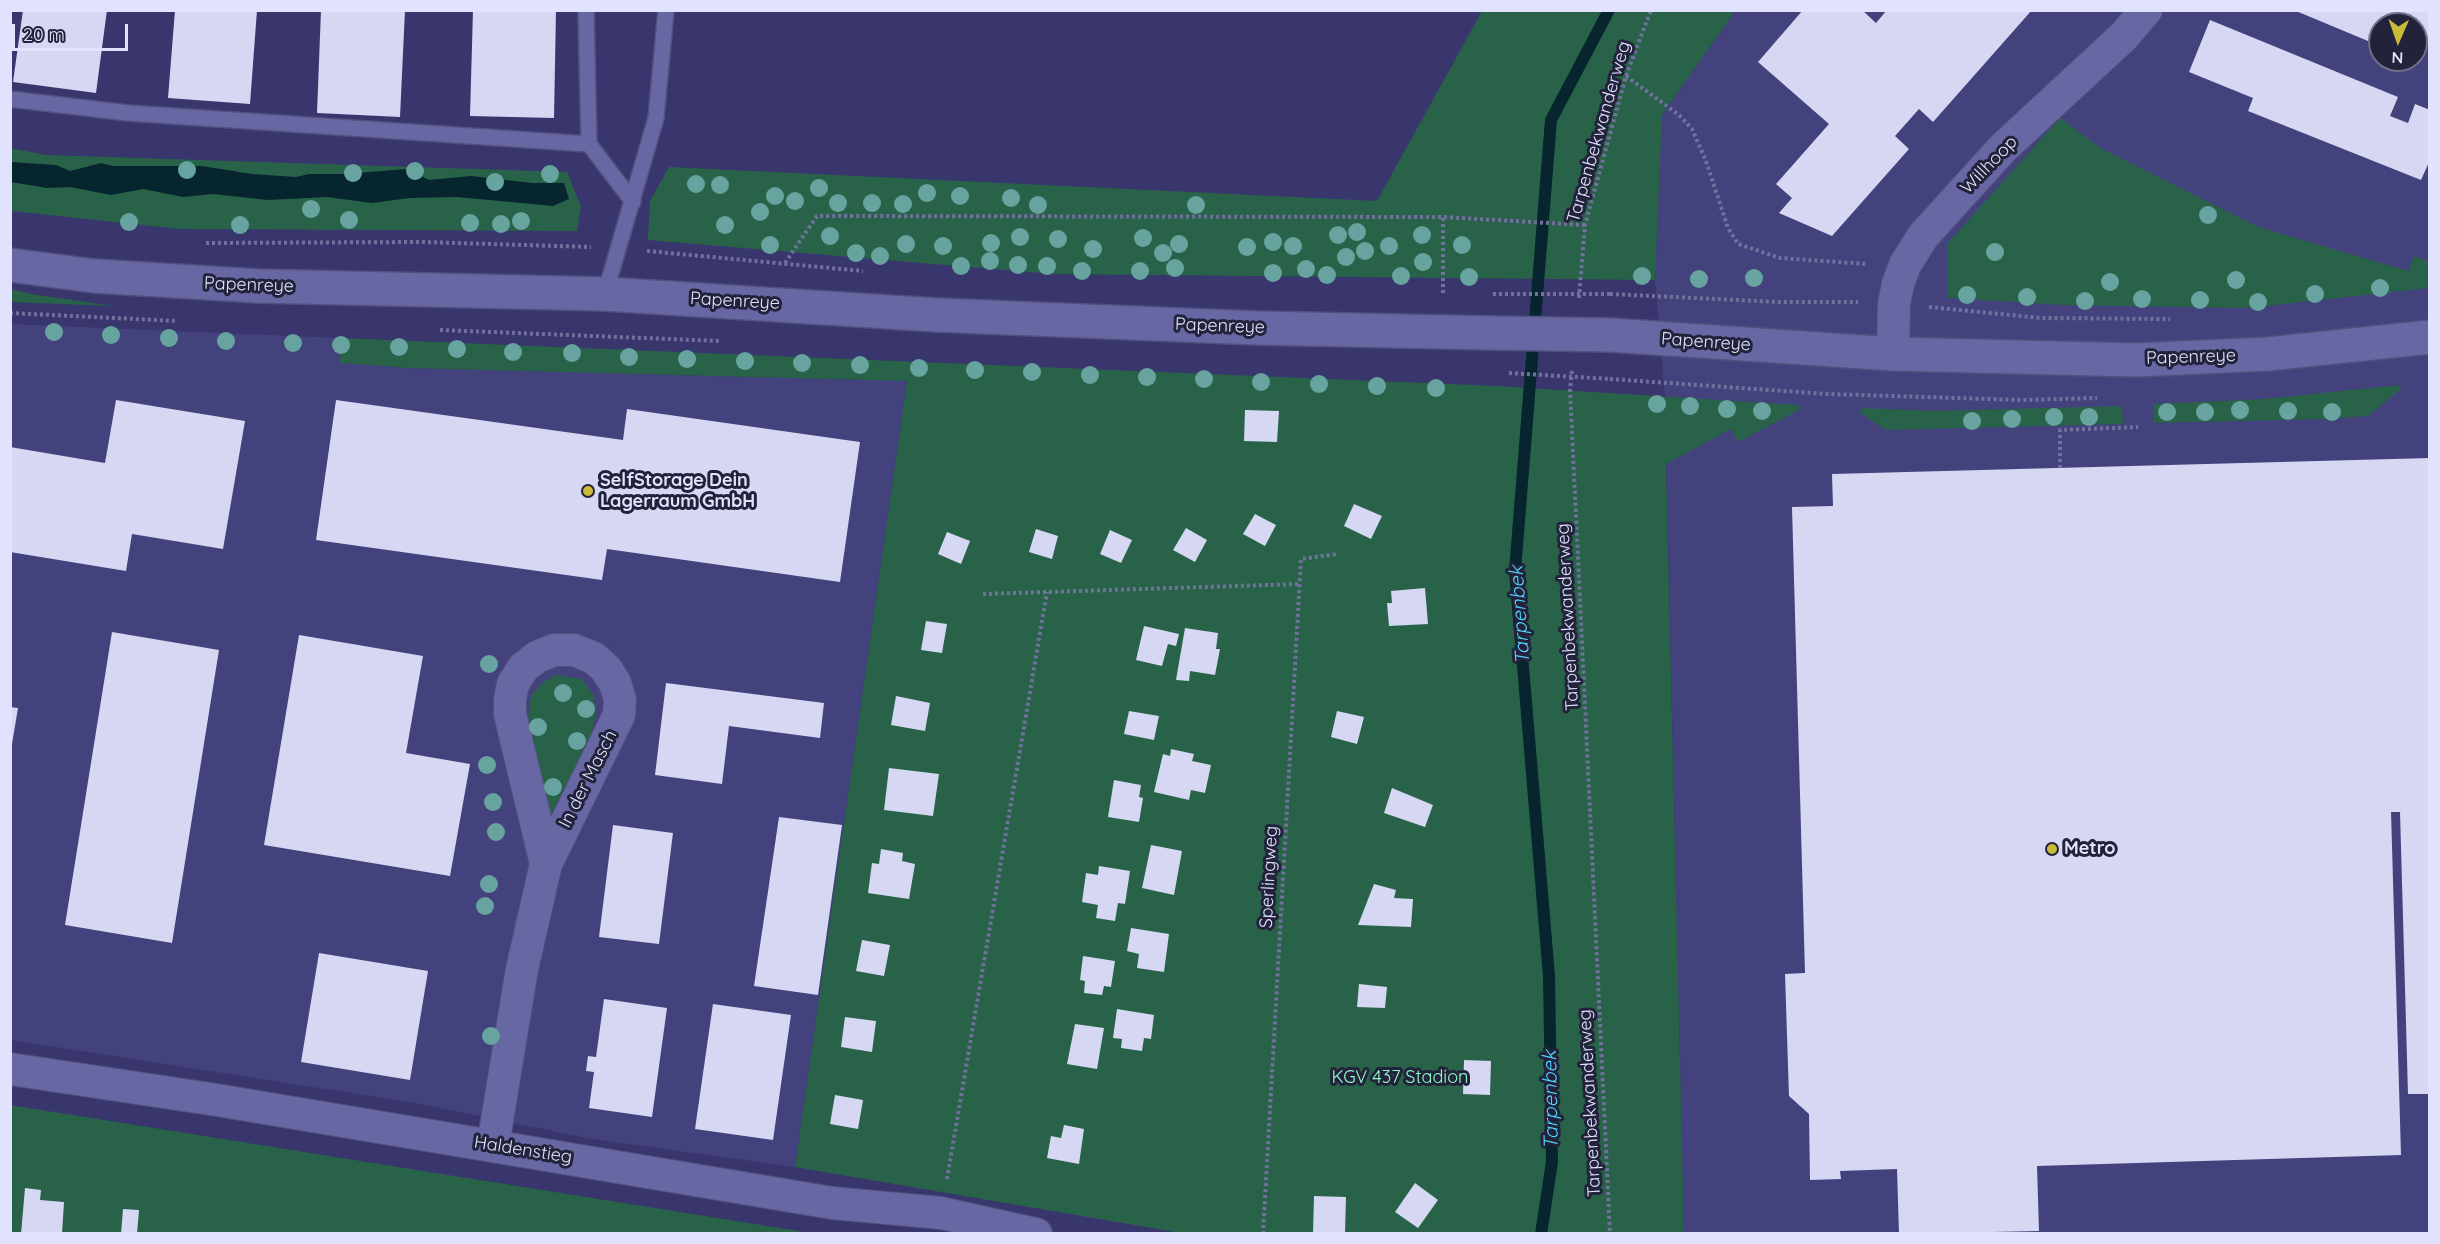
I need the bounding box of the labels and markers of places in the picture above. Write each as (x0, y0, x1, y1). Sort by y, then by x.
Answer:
place label: SelfStorage Dein Lagerraum GmbH (600, 470, 755, 512)
marker: SelfStorage Dein Lagerraum GmbH (581, 484, 595, 498)
place label: Metro (2064, 838, 2115, 860)
marker: Metro (2045, 842, 2059, 856)

